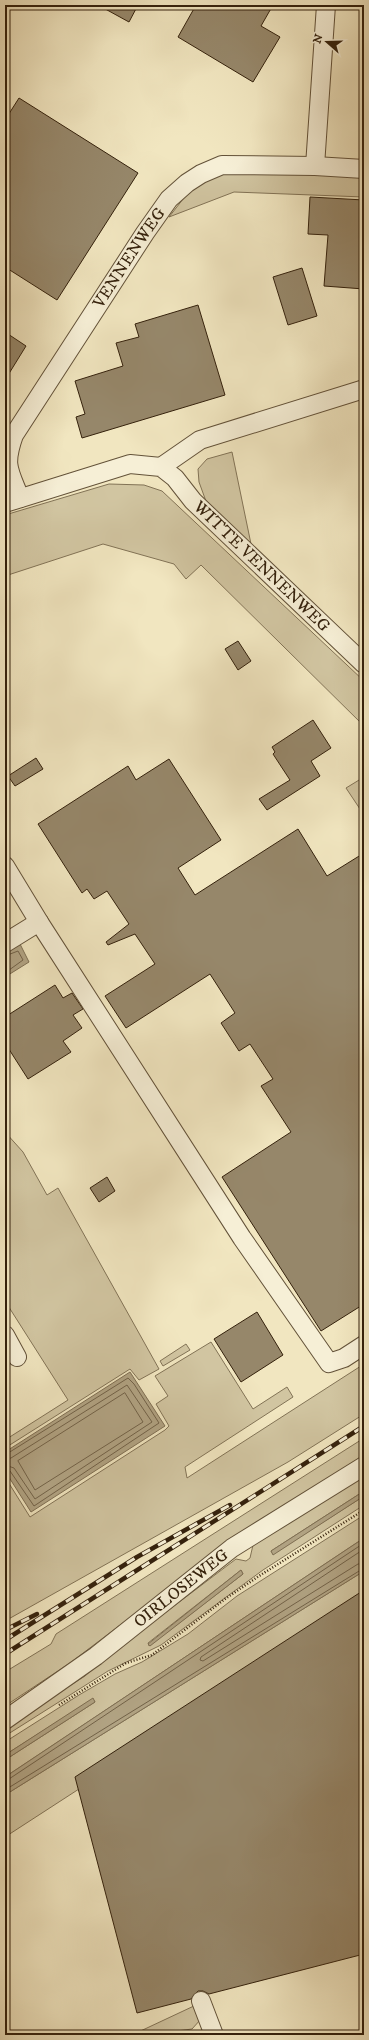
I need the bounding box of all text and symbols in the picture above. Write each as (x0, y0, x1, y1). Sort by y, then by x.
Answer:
north arrow (307, 22, 347, 62)
text: N (310, 32, 327, 46)
street label: VENNENWEG (87, 203, 171, 313)
street label: WITTE VENNENWEG (188, 496, 335, 637)
street label: OIRLOSEWEG (129, 1544, 233, 1633)

